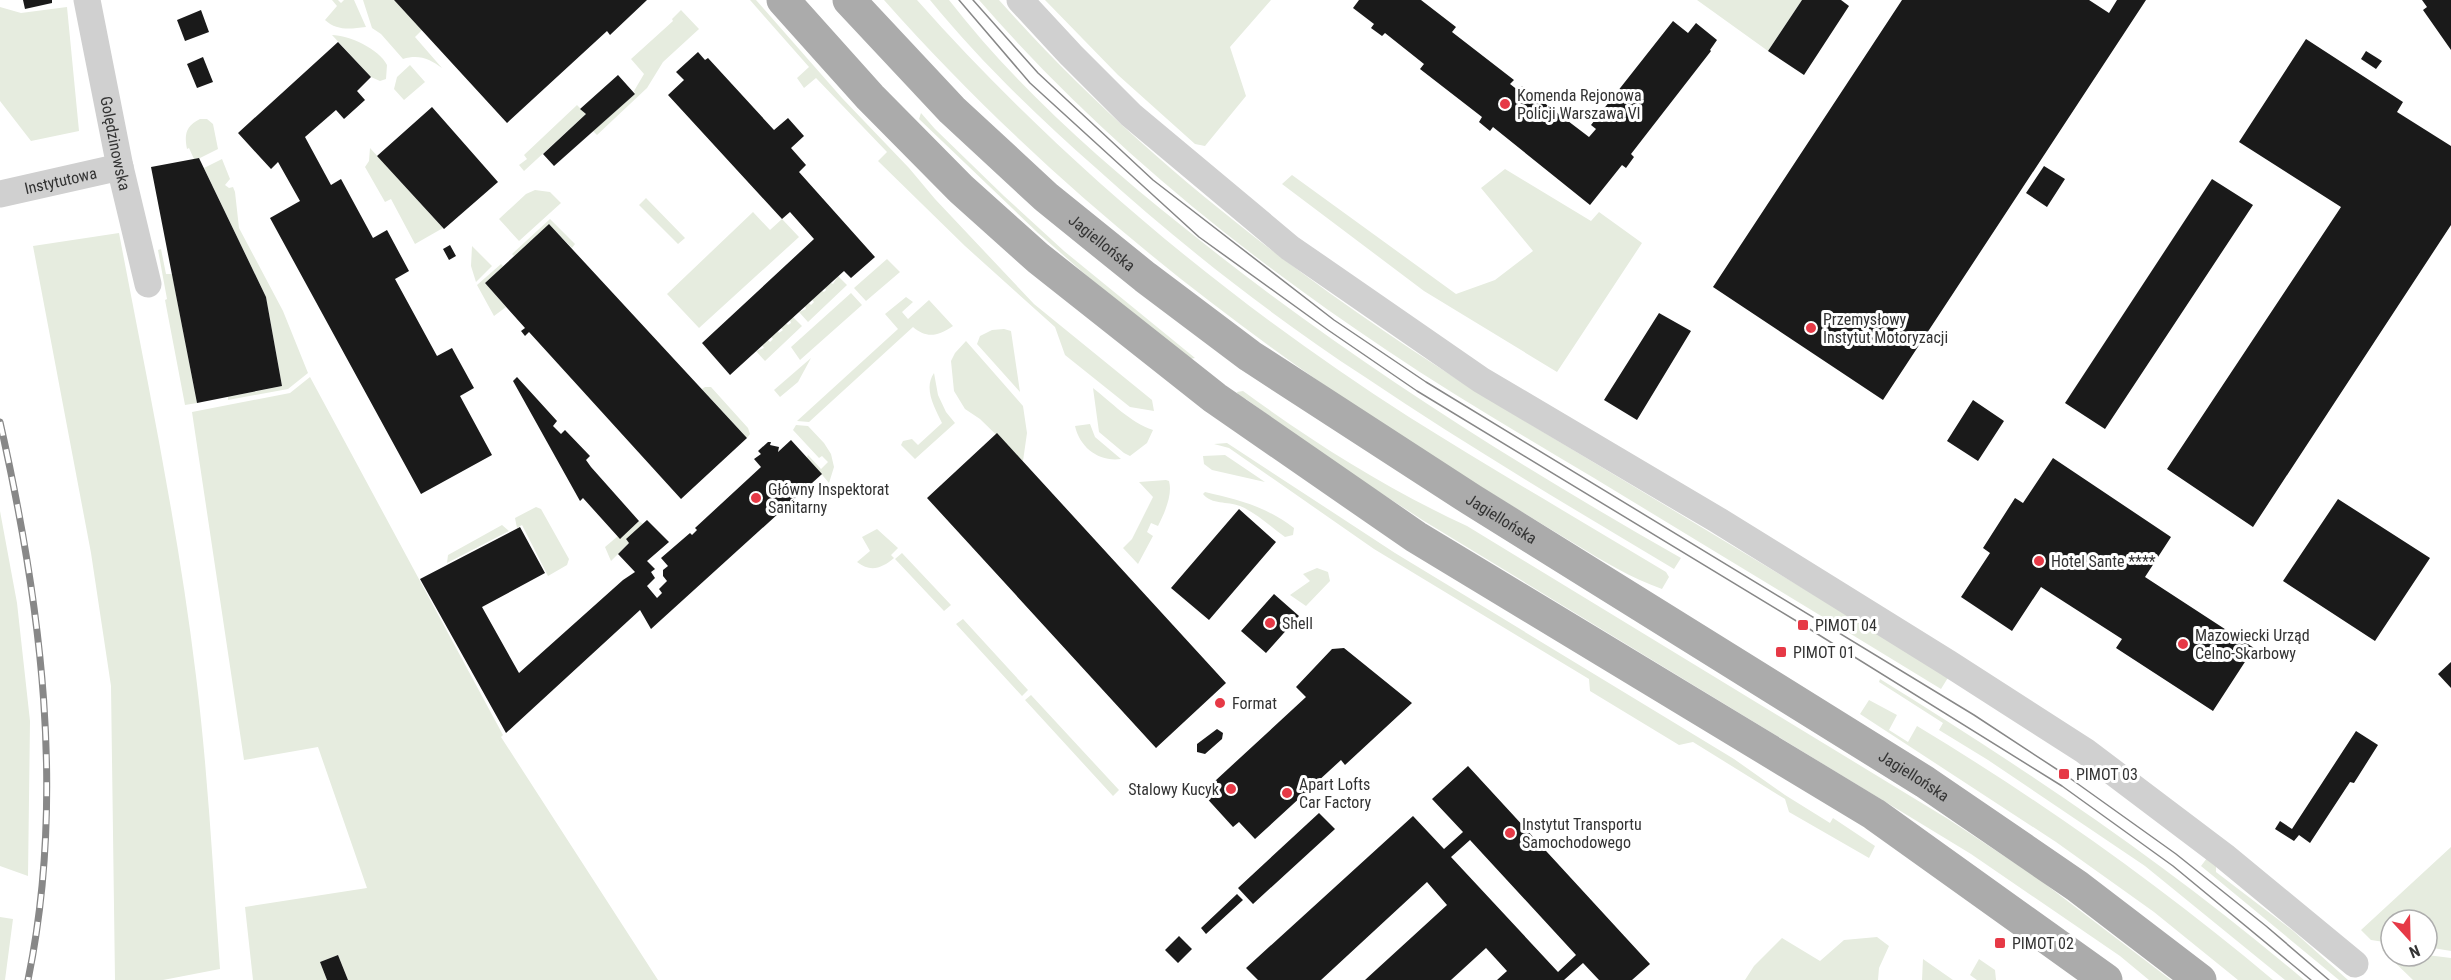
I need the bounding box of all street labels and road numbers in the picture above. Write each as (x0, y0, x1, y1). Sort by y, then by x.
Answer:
street label: Golędzinowska (97, 94, 135, 192)
street label: Instytutowa (22, 163, 98, 198)
street label: Jagiellońska (1065, 210, 1139, 275)
street label: Jagiellońska (1463, 489, 1541, 548)
street label: Jagiellońska (1875, 746, 1953, 805)

